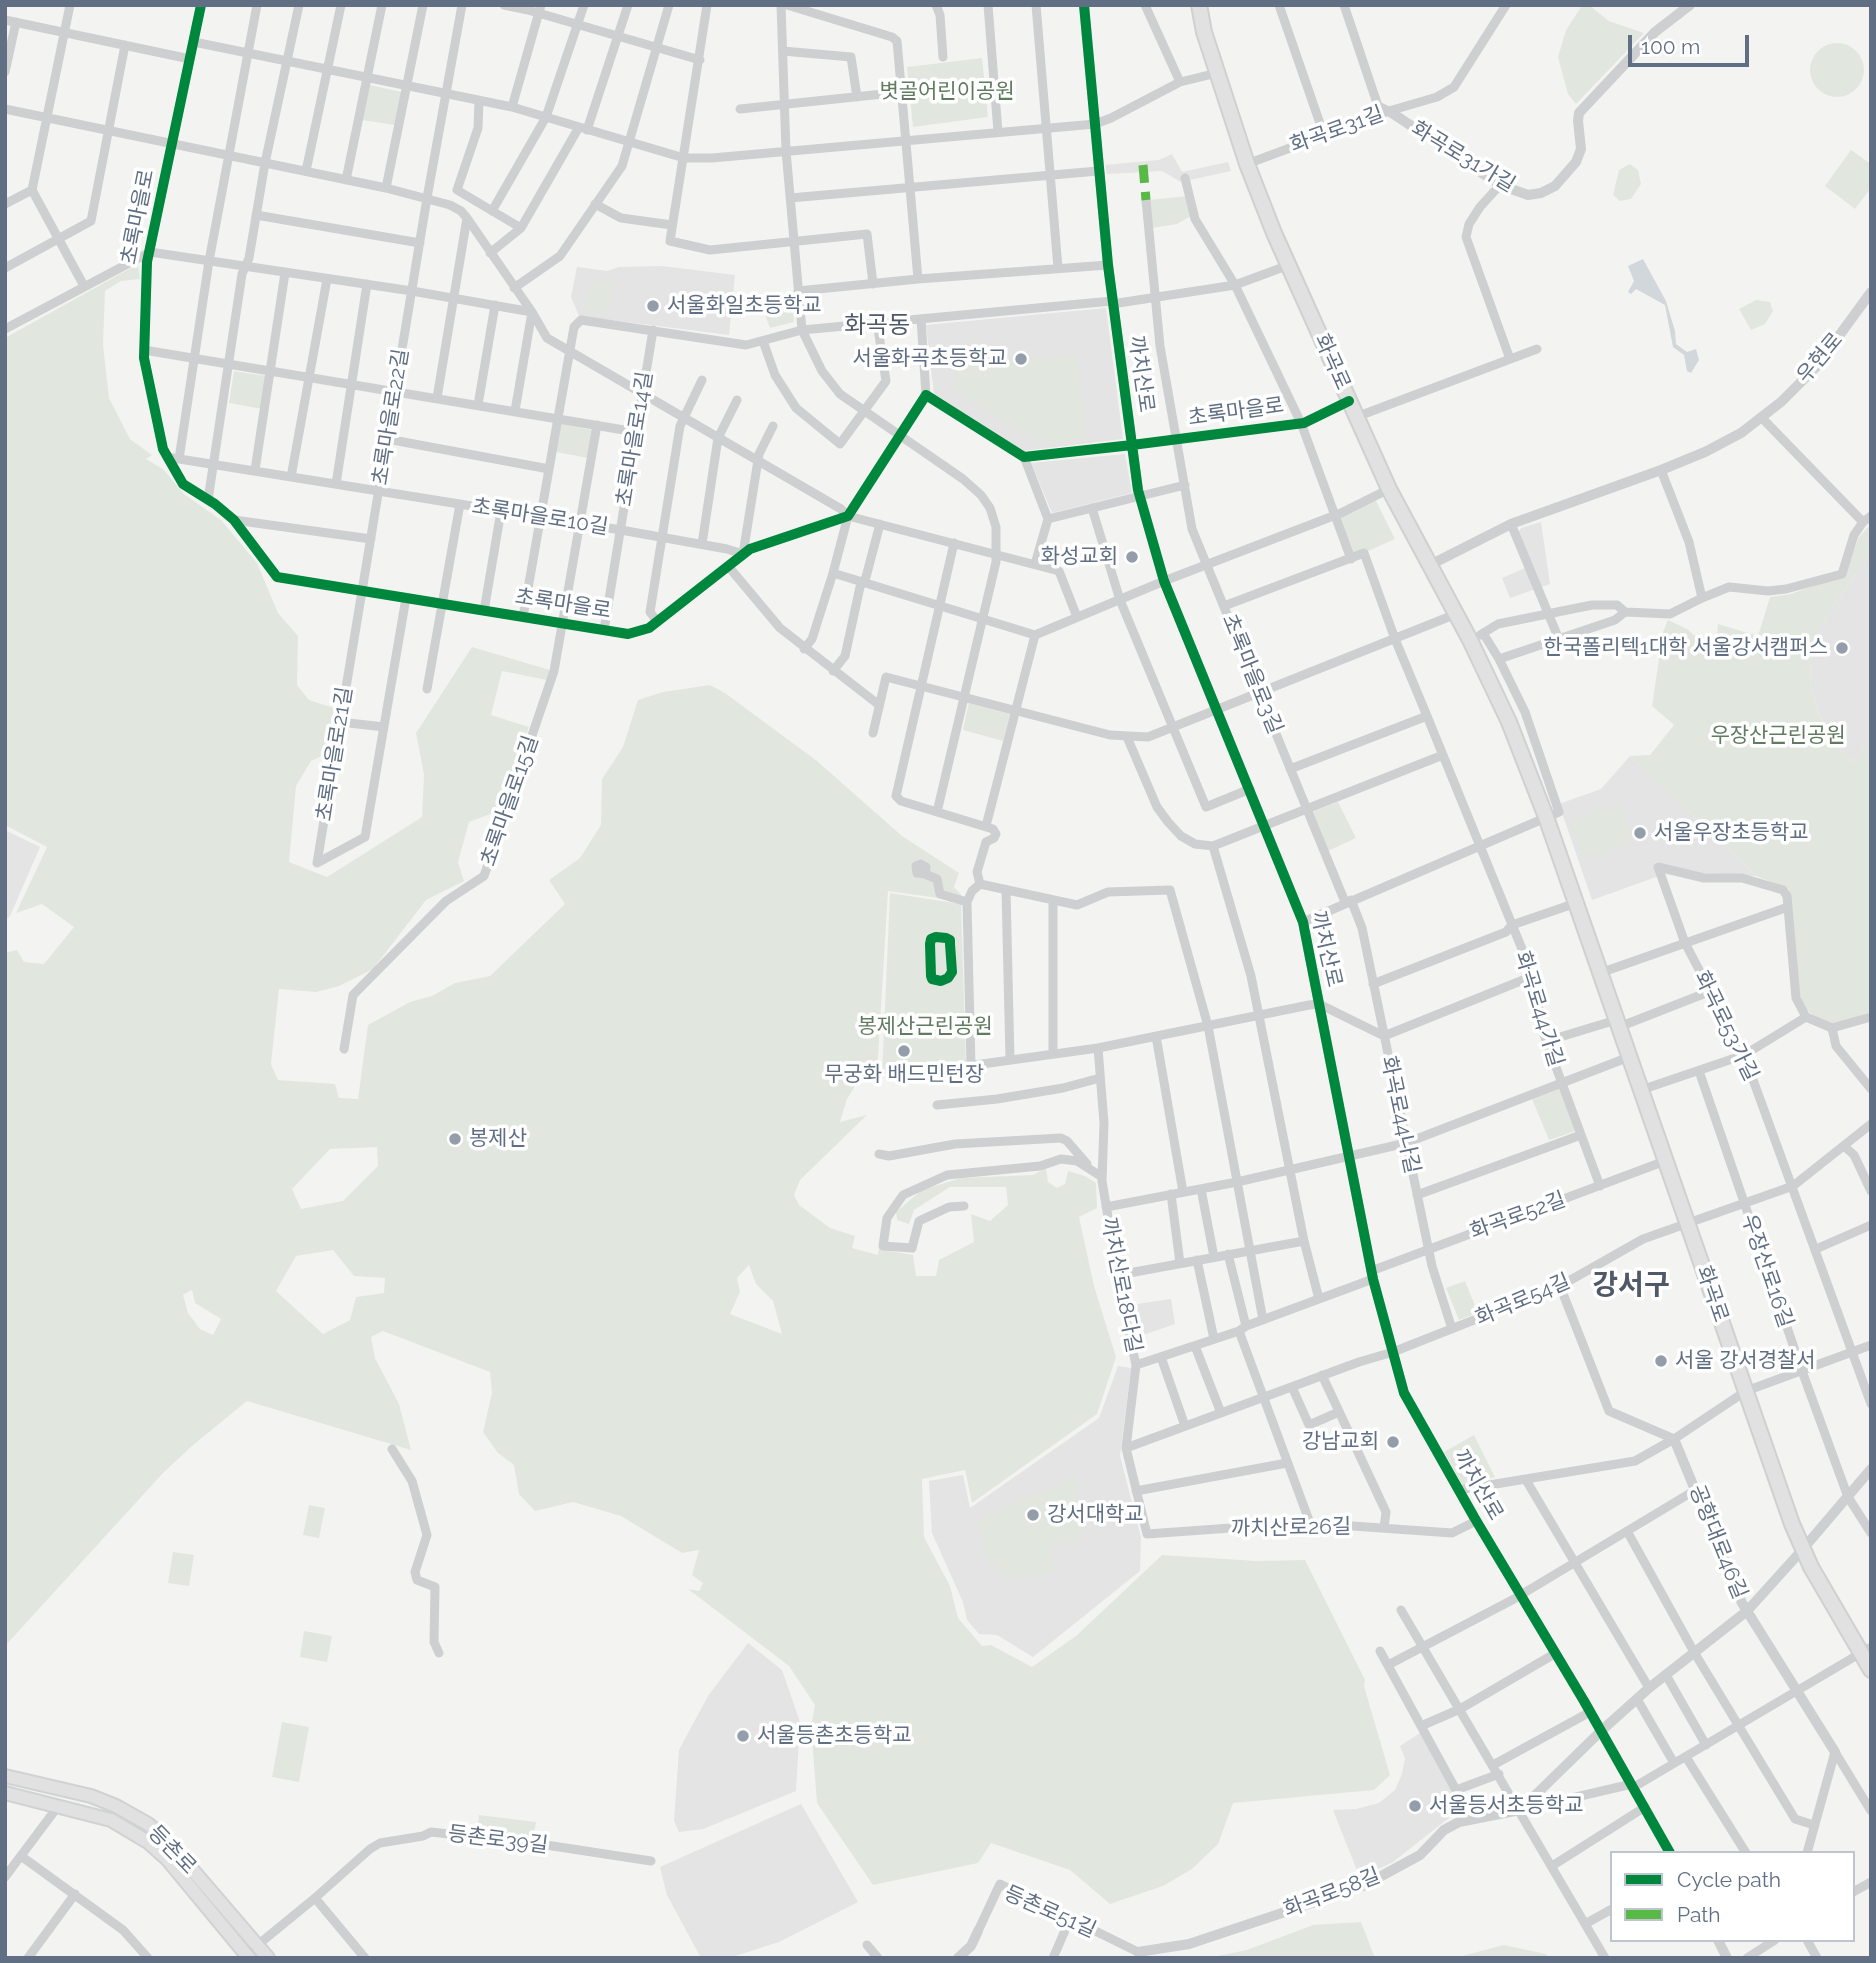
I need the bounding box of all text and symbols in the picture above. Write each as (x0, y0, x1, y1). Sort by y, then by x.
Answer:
scale bar (1631, 21, 1752, 65)
text: 100 m (1641, 34, 1700, 59)
park label: 볏골어린이공원 (879, 79, 1015, 105)
street label: 화곡로31길 (1287, 101, 1387, 159)
street label: 화곡로31가길 (1406, 116, 1520, 198)
street label: 초록마을로 (116, 167, 160, 267)
place label: 서울화일초등학교 (667, 293, 822, 319)
marker: 서울화일초등학교 (645, 298, 661, 314)
district label: 화곡동 (844, 312, 910, 340)
street label: 우현로 (1792, 328, 1848, 388)
street label: 화곡로 (1309, 330, 1355, 394)
street label: 까치산로 (1123, 334, 1159, 414)
place label: 서울화곡초등학교 (852, 346, 1007, 372)
street label: 초록마을로22길 (368, 347, 414, 487)
marker: 서울화곡초등학교 (1013, 351, 1029, 367)
street label: 초록마을로14길 (612, 370, 658, 508)
street label: 초록마을로 (1186, 393, 1286, 431)
street label: 초록마을로10길 (470, 494, 610, 540)
place label: 화성교회 (1041, 544, 1118, 570)
marker: 화성교회 (1124, 549, 1140, 565)
street label: 초록마을로 (513, 584, 613, 624)
street label: 초록마을로3길 (1217, 610, 1287, 738)
place label: 한국폴리텍1대학 서울강서캠퍼스 (1543, 635, 1828, 661)
marker: 한국폴리텍1대학 서울강서캠퍼스 (1834, 640, 1850, 656)
street label: 초록마을로21길 (312, 685, 358, 823)
park label: 우장산근린공원 (1710, 723, 1846, 749)
street label: 초록마을로15길 (476, 732, 544, 870)
place label: 서울우장초등학교 (1654, 820, 1809, 846)
marker: 서울우장초등학교 (1632, 825, 1648, 841)
street label: 까치산로 (1305, 909, 1347, 989)
street label: 화곡로44가길 (1509, 948, 1569, 1070)
street label: 화곡로53가길 (1689, 967, 1763, 1085)
park label: 봉제산근린공원 (857, 1014, 993, 1040)
marker: 무궁화 배드민턴장 (896, 1043, 912, 1059)
street label: 화곡로44나길 (1375, 1054, 1425, 1176)
place label: 무궁화 배드민턴장 (824, 1062, 984, 1088)
place label: 봉제산 (469, 1126, 527, 1152)
marker: 봉제산 (447, 1131, 463, 1147)
street label: 화곡로52길 (1467, 1187, 1569, 1245)
street label: 우장산로16길 (1736, 1211, 1798, 1331)
street label: 까치산로18다길 (1096, 1215, 1146, 1355)
street label: 화곡로 (1691, 1262, 1733, 1326)
street label: 화곡로54길 (1472, 1269, 1574, 1331)
district label: 강서구 (1592, 1269, 1670, 1303)
place label: 서울 강서경찰서 (1675, 1348, 1816, 1374)
marker: 서울 강서경찰서 (1653, 1353, 1669, 1369)
place label: 강남교회 (1302, 1429, 1379, 1455)
marker: 강남교회 (1385, 1434, 1401, 1450)
street label: 까치산로 (1448, 1445, 1508, 1525)
street label: 공항대로46길 (1684, 1481, 1752, 1603)
place label: 강서대학교 (1047, 1502, 1144, 1528)
marker: 강서대학교 (1025, 1507, 1041, 1523)
street label: 까치산로26길 (1231, 1514, 1351, 1542)
place label: 서울등촌초등학교 (757, 1723, 912, 1749)
marker: 서울등촌초등학교 (735, 1728, 751, 1744)
place label: 서울등서초등학교 (1429, 1793, 1584, 1819)
marker: 서울등서초등학교 (1407, 1798, 1423, 1814)
street label: 등촌로 (143, 1820, 201, 1880)
street label: 등촌로39길 (446, 1821, 550, 1859)
legend (1610, 1851, 1855, 1942)
street label: 화곡로58길 (1280, 1863, 1384, 1923)
text: Cycle path (1677, 1867, 1781, 1892)
street label: 등촌로51길 (1000, 1881, 1100, 1943)
text: Path (1677, 1902, 1721, 1927)

